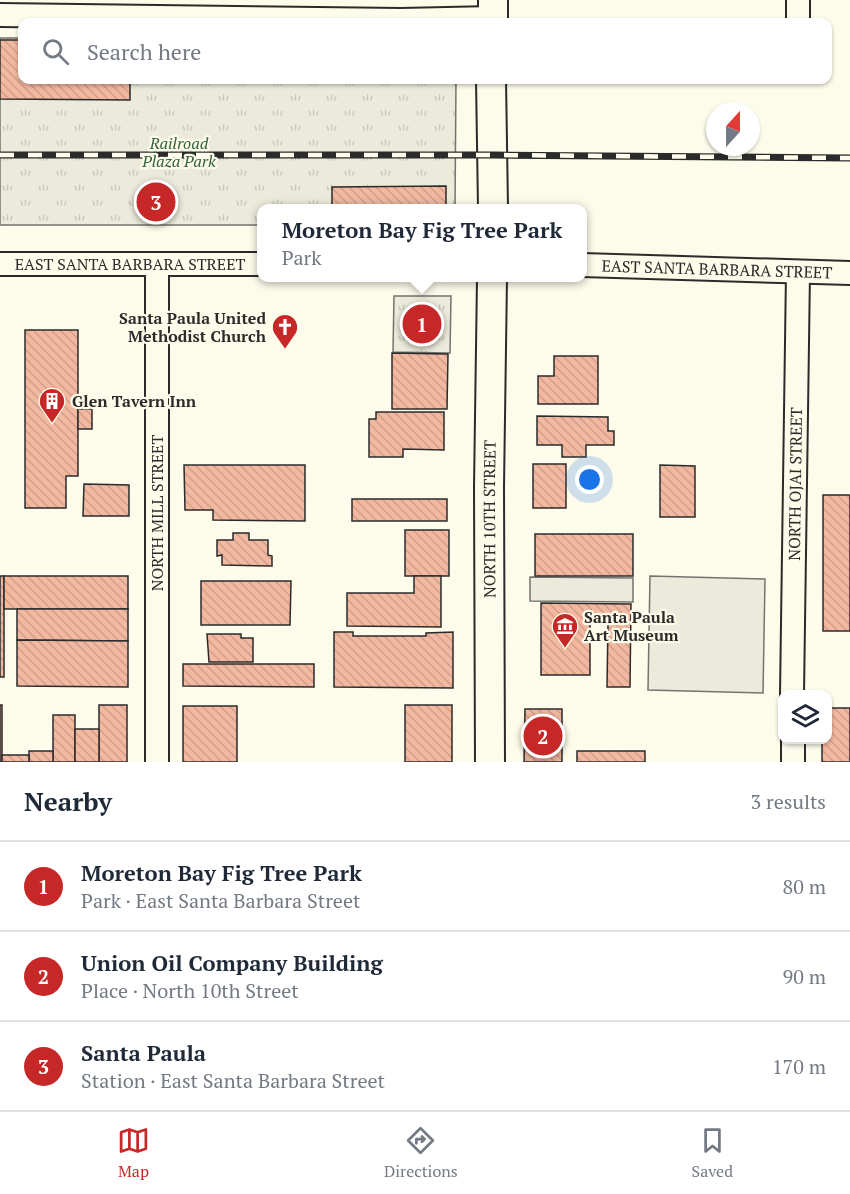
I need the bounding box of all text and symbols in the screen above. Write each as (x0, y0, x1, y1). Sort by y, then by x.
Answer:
search box (18, 18, 832, 84)
icon: search (39, 35, 72, 68)
text: Search here (87, 37, 201, 66)
north arrow (706, 102, 760, 156)
park label: Railroad Plaza Park (141, 132, 216, 172)
pin: 3 (136, 180, 176, 224)
popup (257, 204, 587, 282)
text: Moreton Bay Fig Tree Park (282, 215, 562, 244)
text: Park (282, 244, 322, 271)
street label: EAST SANTA BARBARA STREET (15, 253, 245, 275)
street label: EAST SANTA BARBARA STREET (601, 255, 833, 283)
pin: 1 (402, 302, 442, 346)
place label: Santa Paula United Methodist Church (119, 307, 267, 347)
church icon: Santa Paula United Methodist Church (270, 312, 300, 350)
building icon: Glen Tavern Inn (37, 386, 67, 424)
place label: Glen Tavern Inn (72, 390, 197, 412)
street label: NORTH OJAI STREET (783, 407, 807, 561)
street label: NORTH MILL STREET (146, 435, 168, 591)
street label: NORTH 10TH STREET (478, 440, 501, 598)
your location (575, 465, 604, 494)
place label: Santa Paula Art Museum (584, 606, 679, 646)
museum icon: Santa Paula Art Museum (550, 611, 580, 649)
map controls (778, 690, 832, 744)
button: layers (778, 690, 832, 744)
pin: 2 (524, 714, 562, 758)
text: Nearby (24, 784, 112, 818)
text: 3 results (751, 788, 826, 815)
text: Moreton Bay Fig Tree Park (81, 858, 362, 887)
text: 1 (38, 873, 49, 900)
text: 80 m (783, 873, 826, 900)
text: Park · East Santa Barbara Street (81, 887, 360, 914)
text: Union Oil Company Building (81, 948, 383, 977)
text: 2 (38, 963, 49, 990)
text: 90 m (783, 963, 826, 990)
text: Place · North 10th Street (81, 977, 299, 1004)
text: Santa Paula (81, 1038, 206, 1067)
text: 3 (38, 1053, 49, 1080)
text: 170 m (772, 1053, 826, 1080)
text: Station · East Santa Barbara Street (81, 1067, 385, 1094)
tab: Map (117, 1124, 150, 1182)
tab: Directions (384, 1124, 458, 1182)
tab: Saved (692, 1124, 733, 1182)

